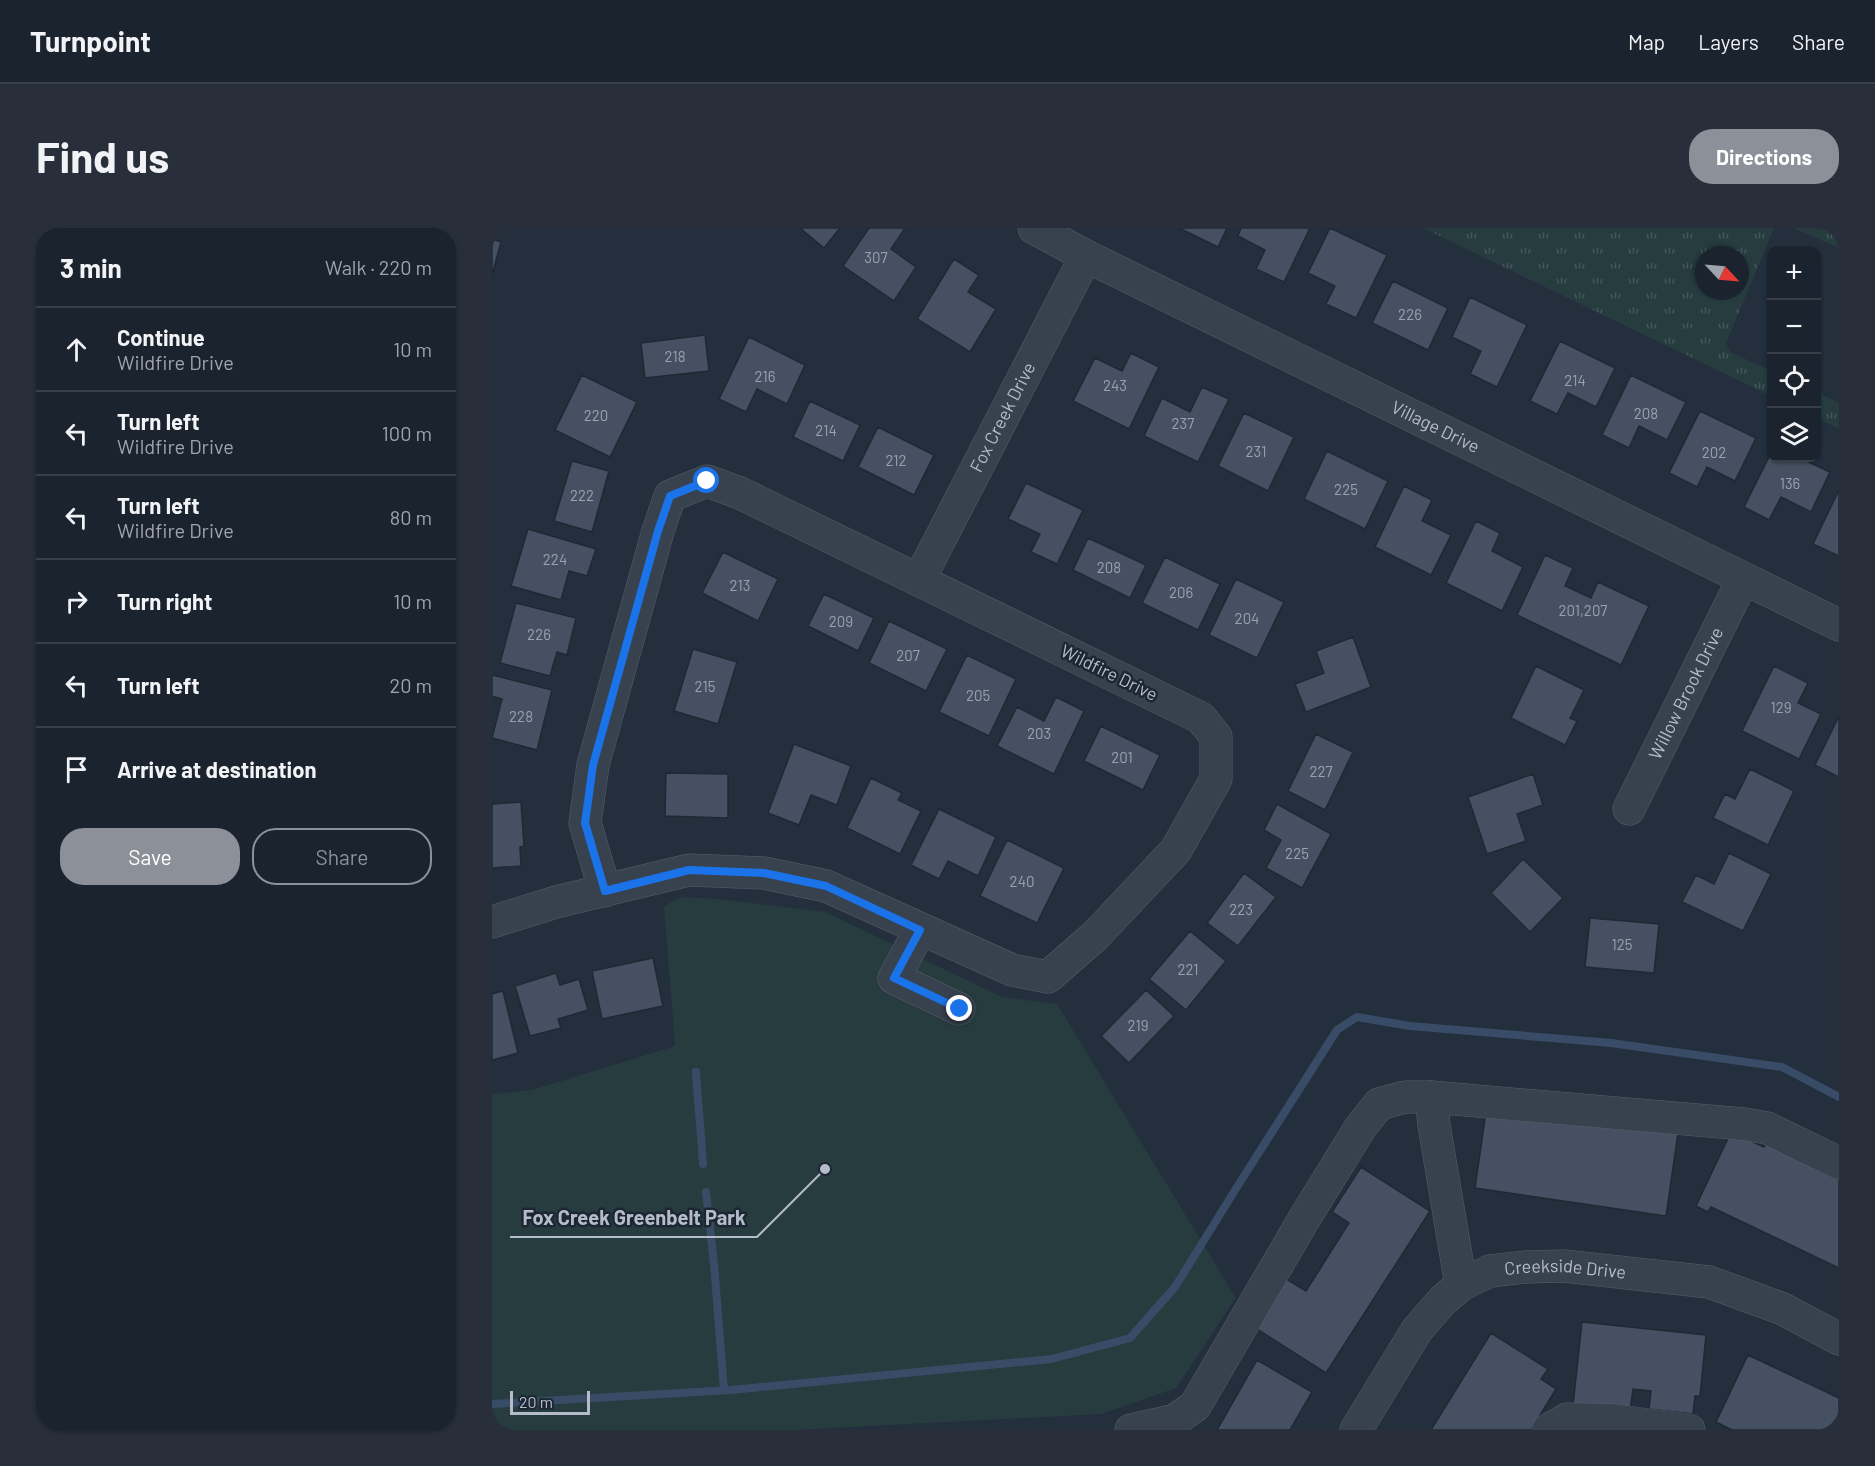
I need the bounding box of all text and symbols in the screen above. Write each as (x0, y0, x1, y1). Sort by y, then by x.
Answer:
text: Turnpoint (30, 24, 151, 58)
text: Map (1628, 29, 1665, 54)
text: Layers (1698, 29, 1759, 54)
text: Share (1792, 29, 1845, 54)
button: Directions (1689, 129, 1839, 184)
text: Find us (36, 131, 169, 181)
north arrow (1695, 246, 1749, 300)
map controls (1767, 246, 1821, 462)
button: + (1767, 246, 1821, 300)
house number: 307 (864, 248, 888, 266)
text: 3 min (60, 252, 122, 283)
text: Walk · 220 m (325, 255, 432, 279)
button: − (1767, 300, 1821, 354)
house number: 226 (1398, 305, 1422, 323)
text: Continue (117, 324, 205, 350)
icon: ahead (60, 333, 93, 366)
text: 10 m (393, 337, 432, 361)
house number: 218 (665, 347, 685, 365)
text: Wildfire Drive (117, 350, 234, 374)
button: locate (1767, 354, 1821, 408)
street label: Fox Creek Drive (965, 358, 1039, 476)
house number: 216 (755, 367, 775, 385)
house number: 214 (1564, 371, 1586, 389)
house number: 243 (1103, 376, 1127, 394)
street label: Village Drive (1388, 395, 1484, 457)
house number: 208 (1634, 404, 1658, 422)
house number: 220 (584, 406, 608, 424)
text: Turn left (117, 408, 200, 434)
button: layers (1767, 408, 1821, 462)
house number: 237 (1172, 414, 1194, 432)
icon: left (60, 417, 93, 450)
text: 100 m (382, 421, 432, 445)
house number: 214 (815, 421, 837, 439)
text: Wildfire Drive (117, 434, 234, 458)
house number: 231 (1246, 442, 1266, 460)
house number: 202 (1702, 443, 1726, 461)
house number: 212 (885, 451, 907, 469)
route start (693, 467, 719, 493)
house number: 136 (1780, 474, 1800, 492)
house number: 225 (1334, 480, 1358, 498)
house number: 222 (570, 486, 594, 504)
text: Turn left (117, 492, 200, 518)
icon: left (60, 501, 93, 534)
text: 80 m (390, 505, 432, 529)
text: Wildfire Drive (117, 518, 234, 542)
house number: 224 (543, 550, 567, 568)
house number: 208 (1097, 558, 1121, 576)
house number: 213 (730, 576, 750, 594)
house number: 206 (1169, 583, 1193, 601)
icon: right (60, 585, 93, 618)
text: Turn right (117, 588, 212, 614)
text: 10 m (393, 589, 432, 613)
house number: 201,207 (1559, 601, 1607, 619)
house number: 204 (1235, 609, 1259, 627)
house number: 209 (829, 612, 853, 630)
street label: Willow Brook Drive (1643, 623, 1727, 763)
house number: 226 (527, 625, 551, 643)
street label: Wildfire Drive (1057, 639, 1162, 705)
house number: 207 (896, 646, 920, 664)
icon: left (60, 669, 93, 702)
text: Turn left (117, 672, 200, 698)
text: 20 m (389, 673, 432, 697)
house number: 215 (695, 677, 715, 695)
house number: 205 (966, 686, 990, 704)
house number: 129 (1770, 698, 1792, 716)
house number: 228 (509, 707, 533, 725)
house number: 203 (1027, 724, 1051, 742)
house number: 201 (1111, 748, 1133, 766)
icon: arrive (60, 753, 93, 786)
text: Arrive at destination (117, 756, 316, 782)
house number: 227 (1309, 762, 1333, 780)
button: Save (60, 828, 240, 885)
button: Share (252, 828, 432, 885)
house number: 225 (1285, 844, 1309, 862)
house number: 240 (1010, 872, 1034, 890)
house number: 223 (1229, 900, 1253, 918)
house number: 125 (1611, 935, 1633, 953)
house number: 221 (1177, 960, 1199, 978)
route end (946, 995, 972, 1021)
house number: 219 (1128, 1016, 1148, 1034)
callout: Fox Creek Greenbelt Park (510, 1199, 757, 1237)
text: Fox Creek Greenbelt Park (522, 1205, 746, 1229)
street label: Creekside Drive (1503, 1254, 1627, 1283)
scale bar (510, 1388, 590, 1416)
text: 20 m (519, 1392, 553, 1411)

